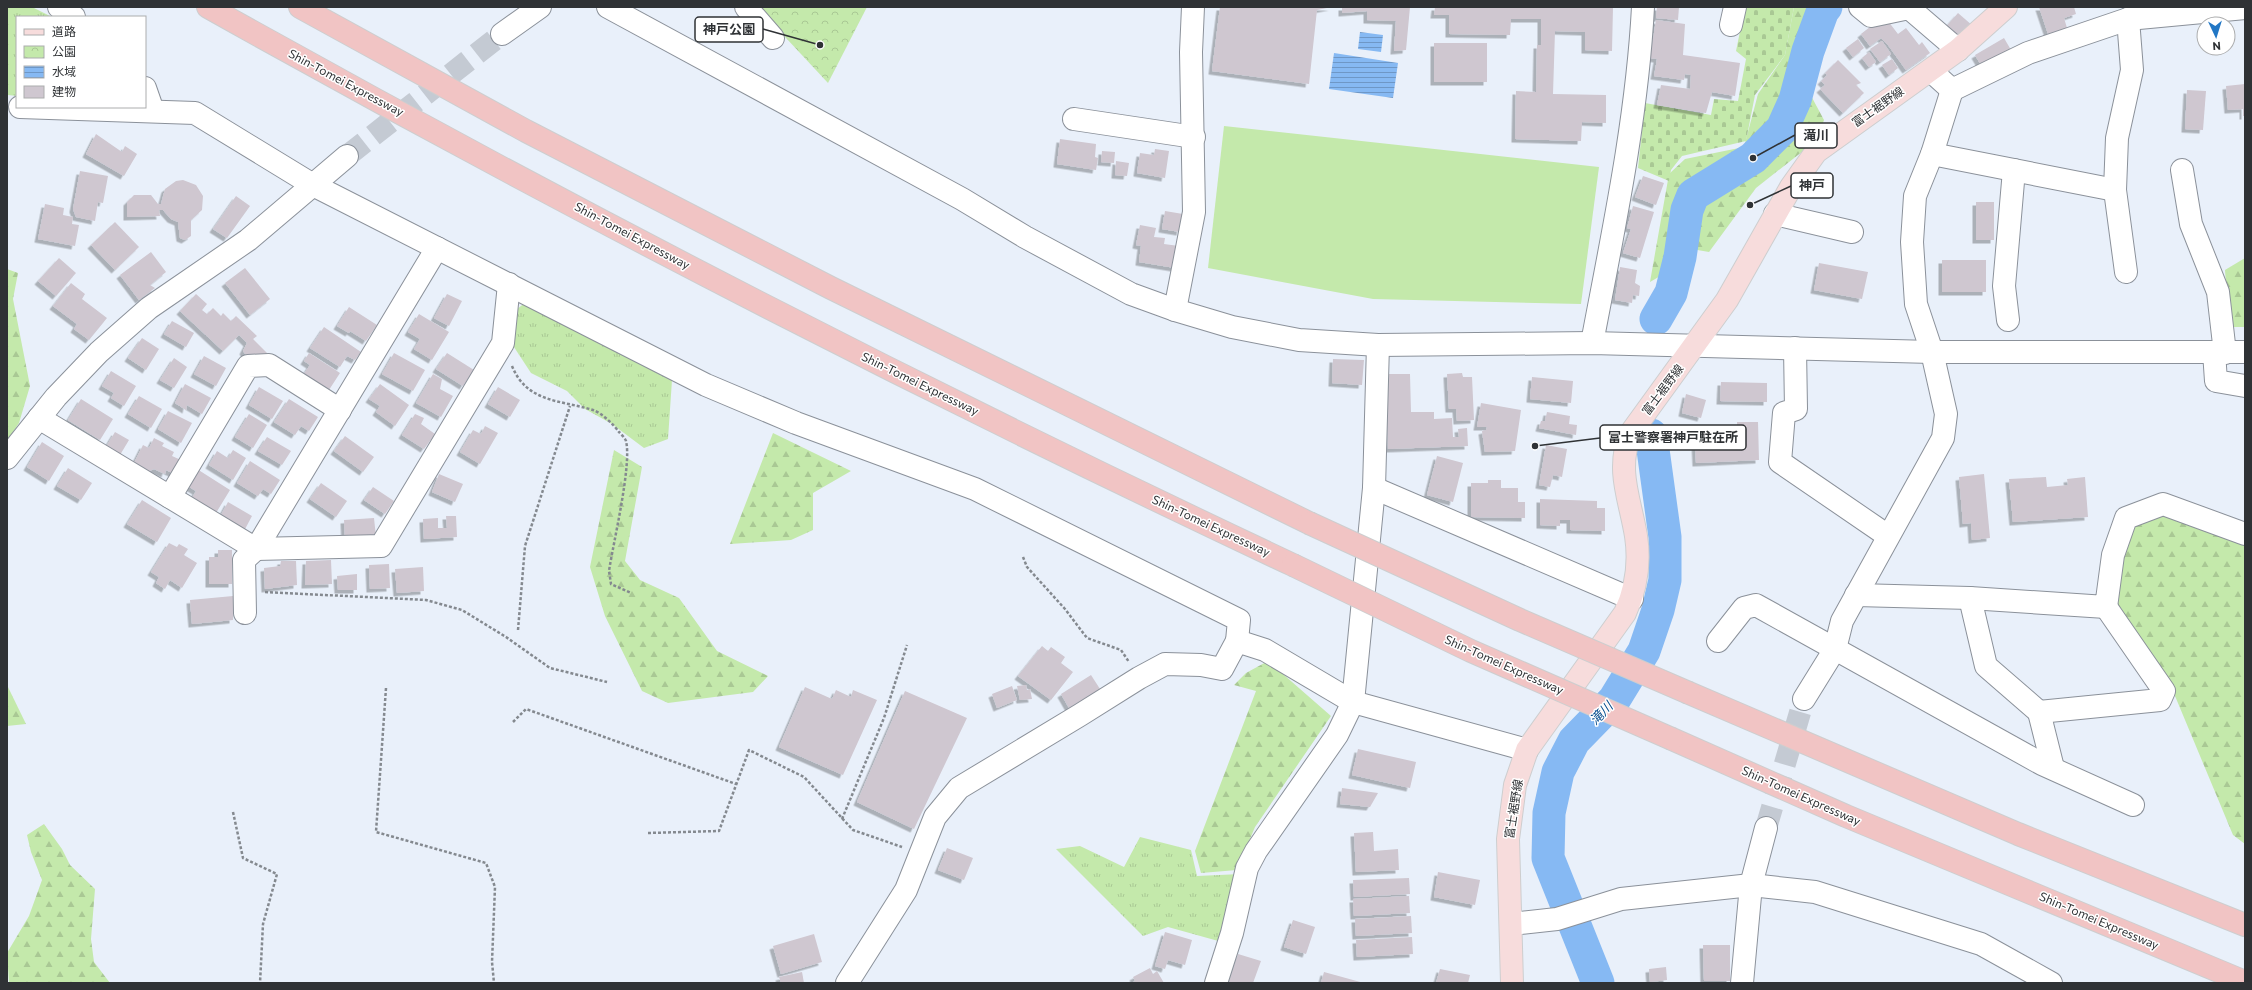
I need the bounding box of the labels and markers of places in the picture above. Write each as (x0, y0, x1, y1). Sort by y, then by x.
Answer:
callout: 神戸公園 (695, 17, 763, 42)
callout: 滝川 (1795, 123, 1837, 148)
callout: 神戸 (1791, 173, 1833, 198)
callout: 富士警察署神戸駐在所 (1600, 425, 1746, 450)

